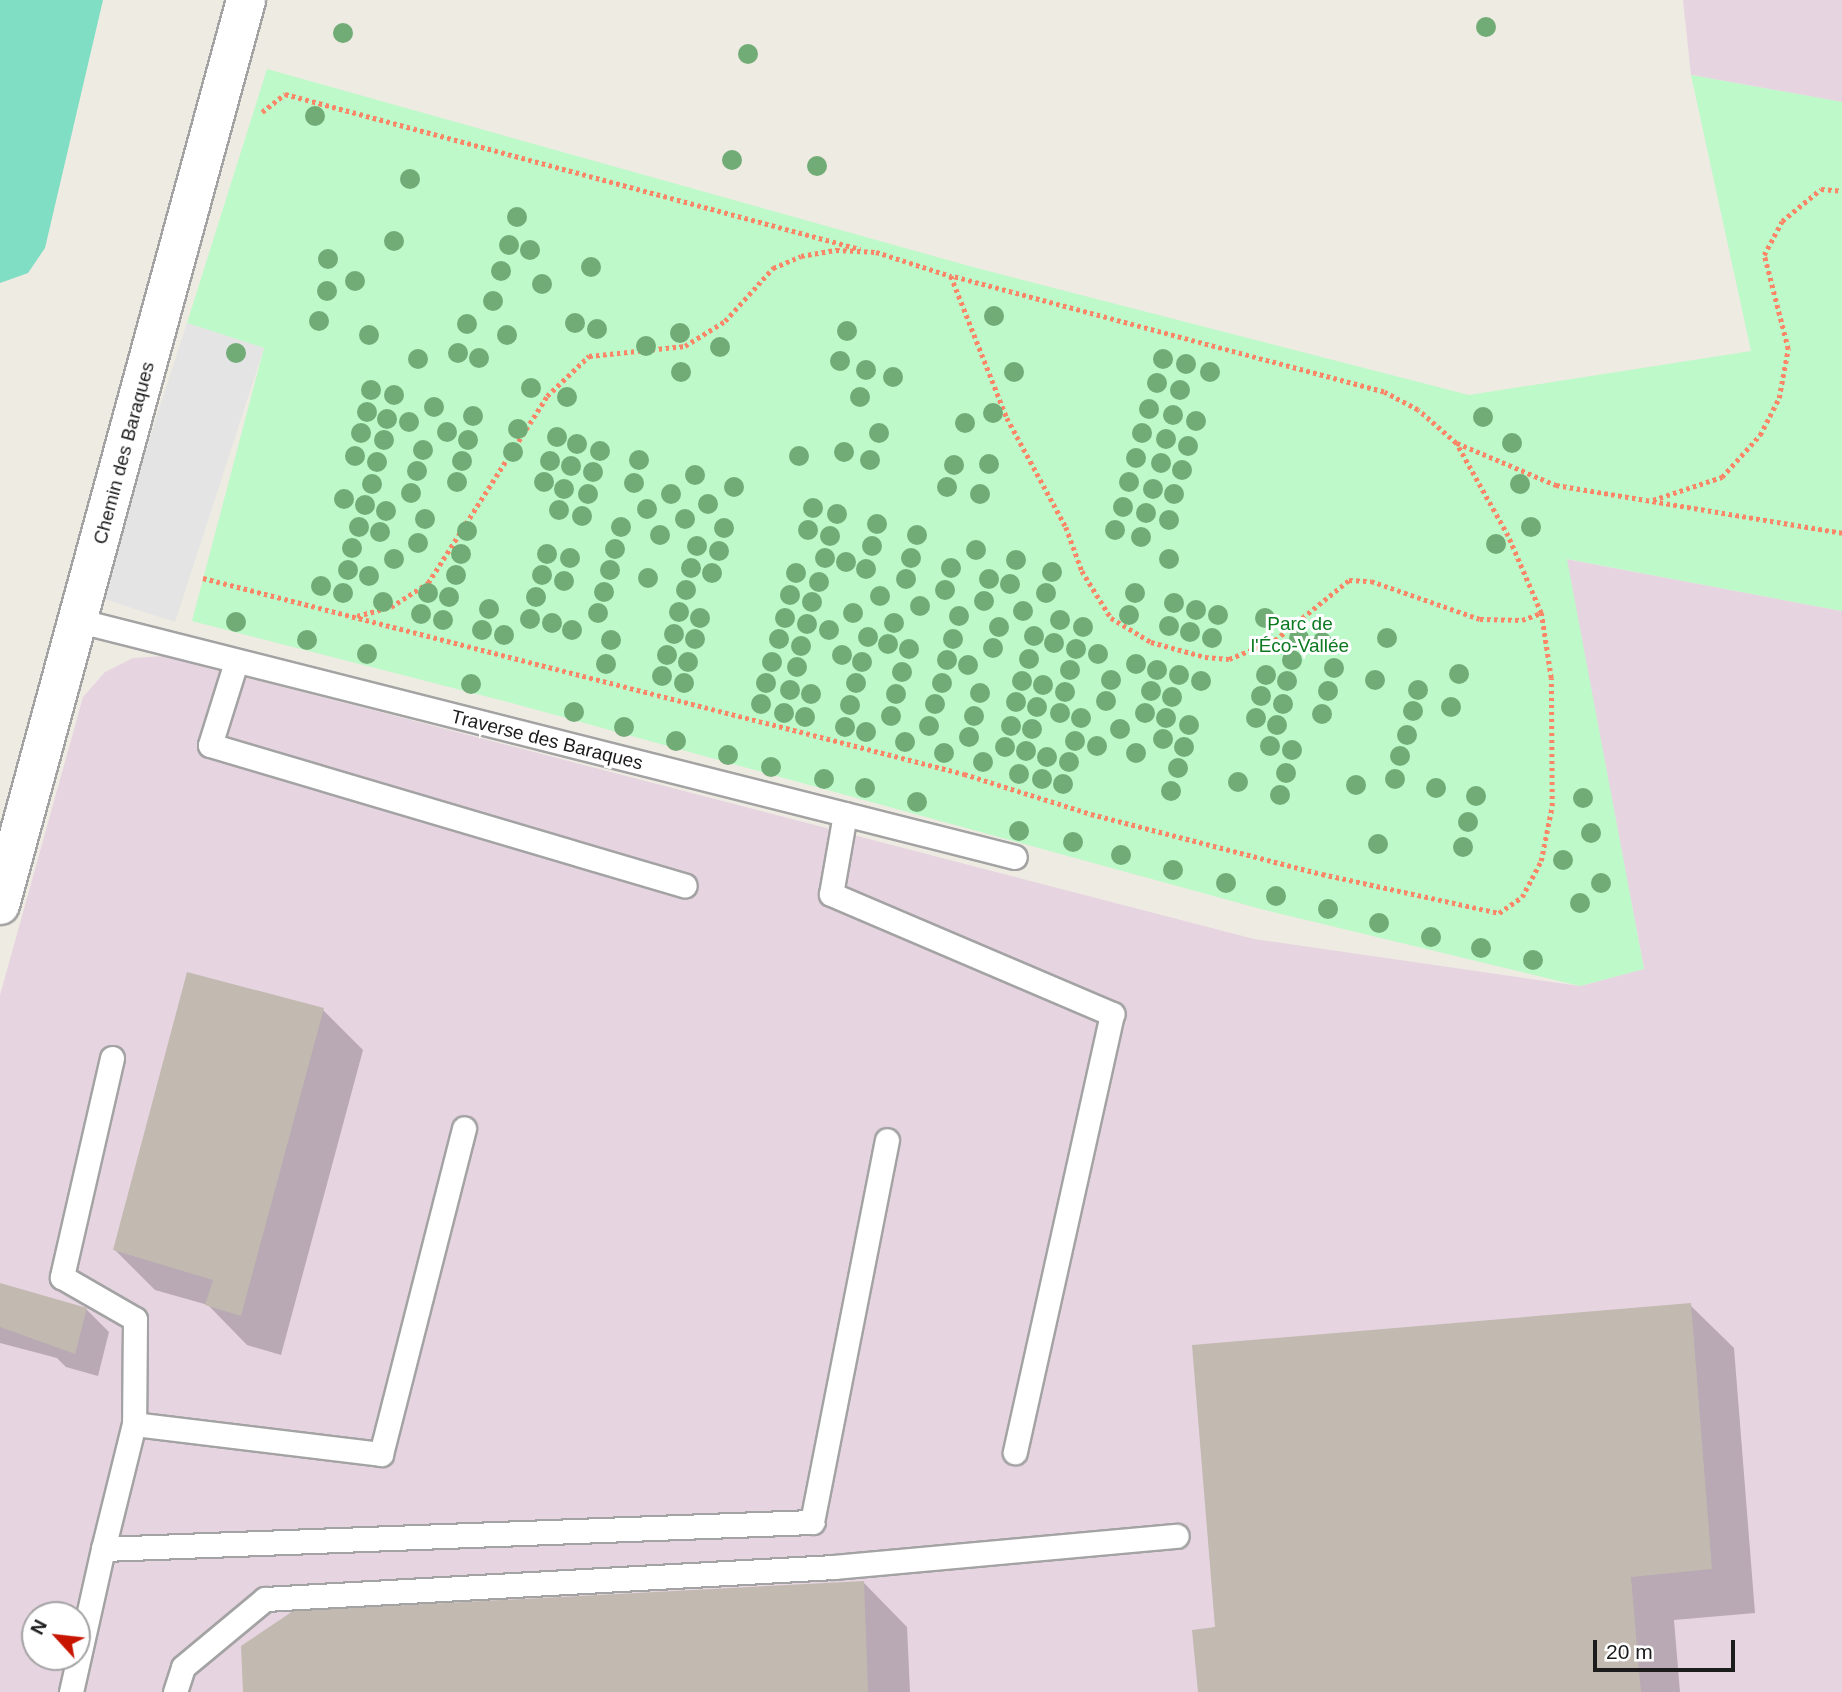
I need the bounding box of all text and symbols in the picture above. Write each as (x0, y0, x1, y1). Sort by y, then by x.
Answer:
street label: Chemin des Baraques (89, 359, 159, 547)
park label: Parc de l'Éco-Vallée (1251, 613, 1349, 657)
street label: Traverse des Baraques (449, 705, 645, 775)
north arrow (21, 1601, 91, 1671)
text: N (26, 1616, 51, 1638)
scale bar (1597, 1626, 1739, 1670)
text: 20 m (1606, 1640, 1653, 1663)

